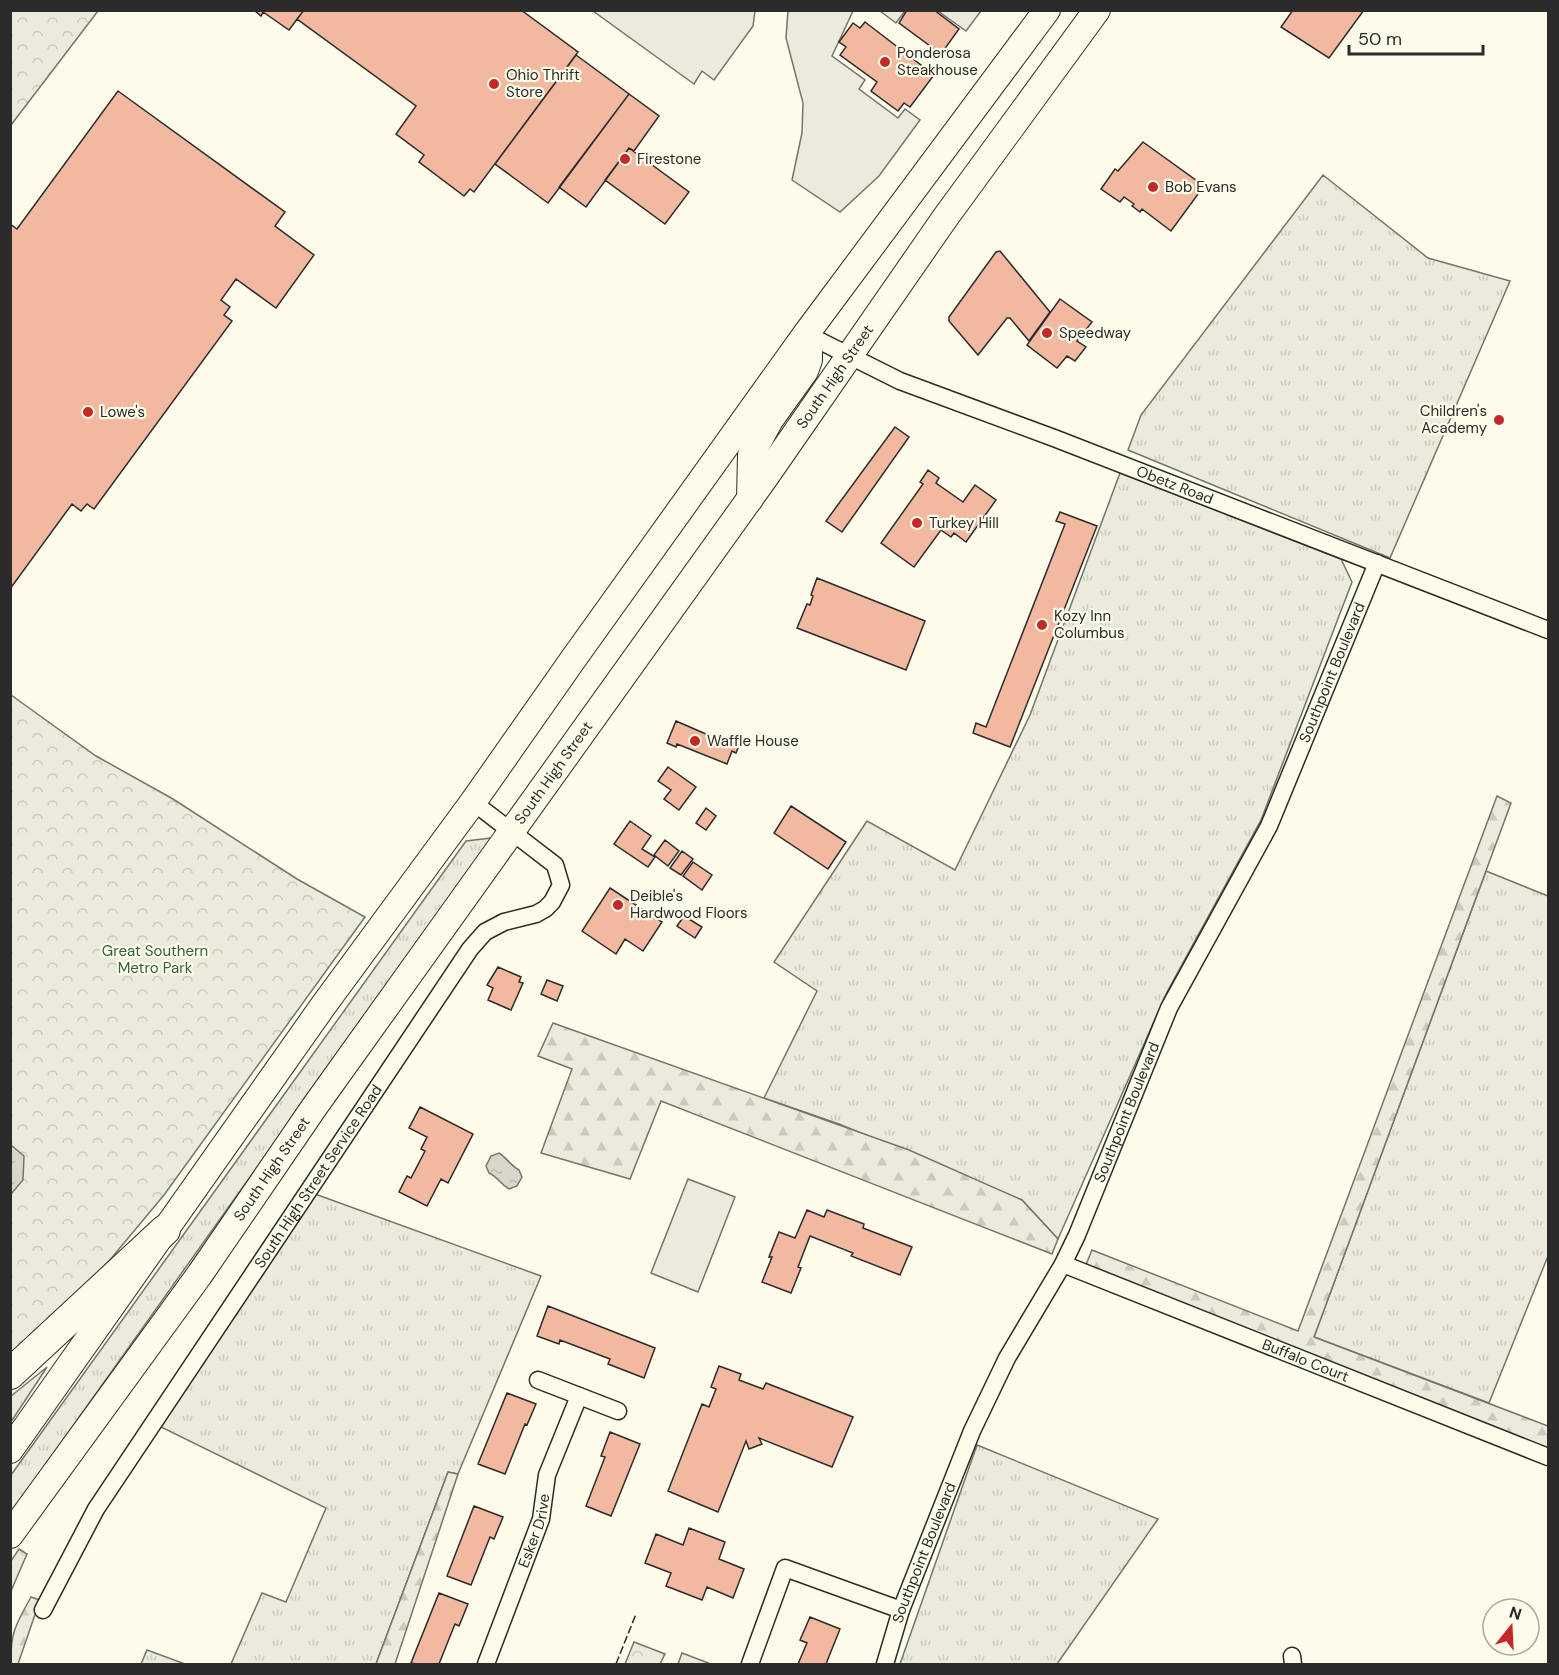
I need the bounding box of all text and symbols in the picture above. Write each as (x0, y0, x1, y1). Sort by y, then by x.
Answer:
scale bar (1349, 18, 1482, 56)
text: 50 m (1358, 27, 1402, 51)
place label: Ponderosa Steakhouse (897, 43, 978, 80)
marker: Ponderosa Steakhouse (878, 55, 892, 69)
place label: Ohio Thrift Store (506, 65, 580, 102)
marker: Ohio Thrift Store (487, 77, 501, 91)
place label: Firestone (637, 149, 701, 169)
marker: Firestone (618, 152, 632, 166)
place label: Bob Evans (1165, 177, 1237, 197)
marker: Bob Evans (1146, 180, 1160, 194)
street label: South High Street (792, 321, 878, 433)
place label: Speedway (1059, 323, 1132, 343)
marker: Speedway (1040, 326, 1054, 340)
place label: Children's Academy (1420, 401, 1488, 438)
place label: Lowe's (100, 402, 145, 422)
marker: Lowe's (81, 405, 95, 419)
marker: Children's Academy (1492, 413, 1506, 427)
street label: Obetz Road (1134, 461, 1216, 509)
place label: Turkey Hill (929, 513, 999, 533)
marker: Turkey Hill (910, 516, 924, 530)
street label: Southpoint Boulevard (1294, 599, 1370, 746)
place label: Kozy Inn Columbus (1054, 606, 1124, 643)
marker: Kozy Inn Columbus (1035, 618, 1049, 632)
street label: South High Street (510, 717, 597, 828)
place label: Waffle House (707, 731, 799, 751)
marker: Waffle House (688, 734, 702, 748)
place label: Deible's Hardwood Floors (630, 886, 748, 923)
marker: Deible's Hardwood Floors (611, 898, 625, 912)
park label: Great Southern Metro Park (102, 941, 208, 978)
street label: Southpoint Boulevard (1089, 1039, 1164, 1185)
street label: South High Street Service Road (250, 1081, 387, 1272)
street label: South High Street (229, 1113, 315, 1225)
street label: Buffalo Court (1259, 1334, 1352, 1387)
street label: Southpoint Boulevard (888, 1479, 961, 1625)
street label: Esker Drive (513, 1493, 554, 1571)
north arrow (1481, 1597, 1541, 1657)
text: N (1507, 1601, 1524, 1625)

